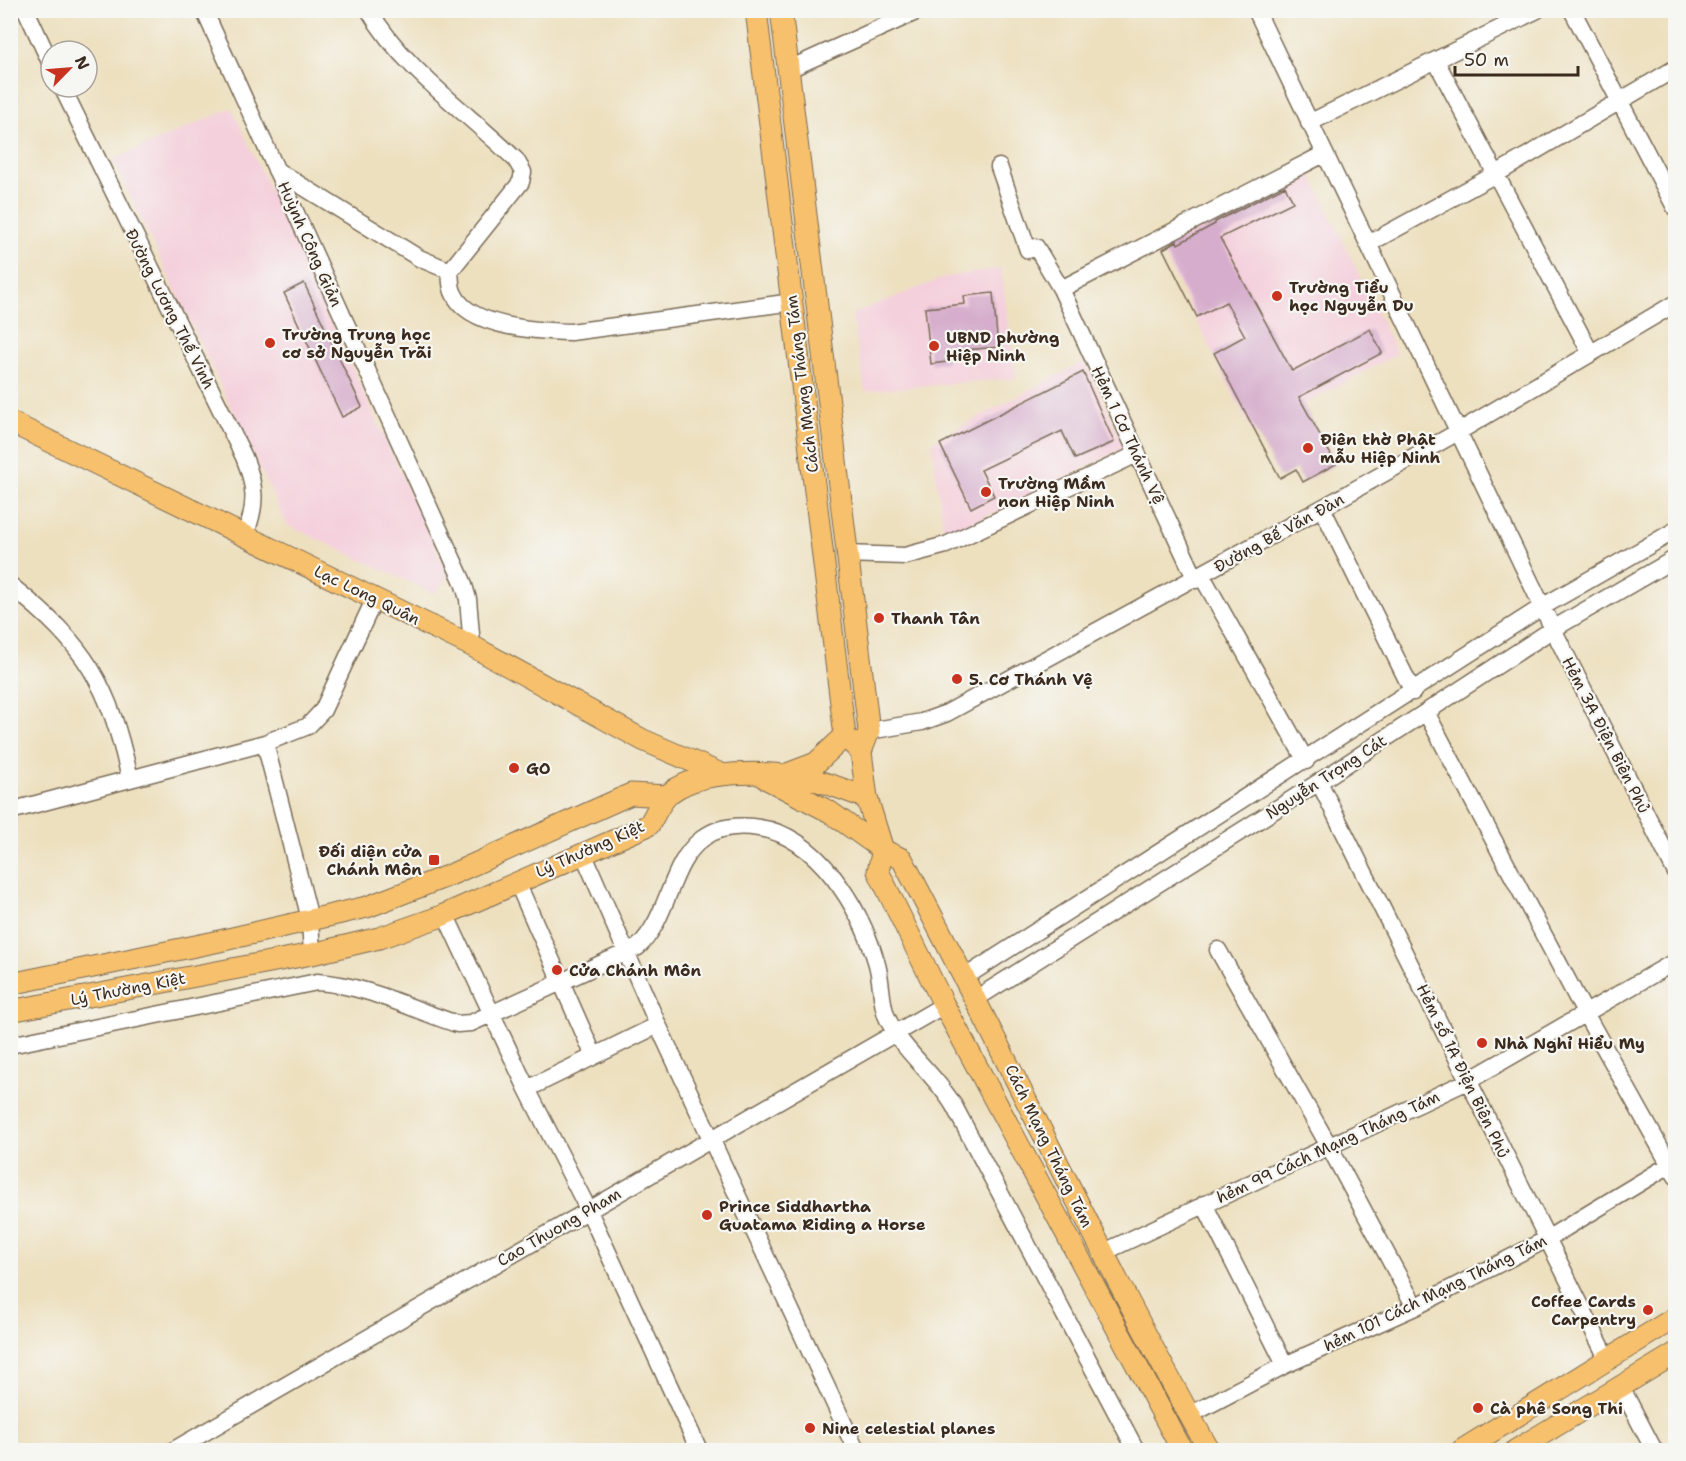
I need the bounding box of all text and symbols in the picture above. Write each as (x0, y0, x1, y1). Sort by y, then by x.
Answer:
north arrow (39, 39, 99, 99)
scale bar (1455, 39, 1578, 77)
text: 50 m (1464, 48, 1509, 72)
text: N (70, 53, 94, 73)
street label: Huỳnh Công Giản (273, 178, 347, 310)
street label: Đường Lương Thế Vinh (120, 225, 220, 393)
place label: Trường Tiểu học Nguyễn Du (1289, 277, 1414, 316)
marker: Trường Tiểu học Nguyễn Du (1270, 289, 1284, 303)
street label: Cách Mạng Tháng Tám (781, 294, 823, 474)
place label: Trường Trung học cơ sở Nguyễn Trãi (282, 324, 432, 363)
place label: UBND phường Hiệp Ninh (946, 327, 1059, 366)
marker: Trường Trung học cơ sở Nguyễn Trãi (263, 336, 277, 350)
marker: UBND phường Hiệp Ninh (927, 339, 941, 353)
street label: Hẻm 1 Cơ Thánh Vệ (1087, 363, 1169, 507)
place label: Điện thờ Phật mẫu Hiệp Ninh (1320, 429, 1441, 468)
marker: Điện thờ Phật mẫu Hiệp Ninh (1301, 441, 1315, 455)
place label: Trường Mầm non Hiệp Ninh (998, 473, 1115, 512)
marker: Trường Mầm non Hiệp Ninh (979, 485, 993, 499)
street label: Đường Bế Văn Đàn (1210, 488, 1348, 577)
street label: Lạc Long Quân (311, 560, 424, 630)
place label: Thanh Tân (891, 608, 980, 629)
marker: Thanh Tân (872, 611, 886, 625)
street label: Hẻm 3A Điện Biên Phủ (1557, 653, 1655, 817)
place label: 5. Cơ Thánh Vệ (969, 669, 1093, 690)
marker: 5. Cơ Thánh Vệ (950, 672, 964, 686)
street label: Nguyễn Trọng Cát (1261, 730, 1391, 824)
place label: GO (526, 758, 551, 779)
marker: GO (507, 761, 521, 775)
street label: Lý Thường Kiệt (532, 816, 648, 882)
place label: Đối diện cửa Chánh Môn (318, 841, 422, 880)
marker: Đối diện cửa Chánh Môn (427, 853, 441, 867)
place label: Cửa Chánh Môn (569, 960, 701, 981)
marker: Cửa Chánh Môn (550, 963, 564, 977)
street label: Lý Thường Kiệt (69, 968, 187, 1010)
street label: Hẻm số 1A Điện Biên Phủ (1412, 981, 1514, 1161)
place label: Nhà Nghỉ Hiểu My (1494, 1033, 1645, 1054)
marker: Nhà Nghỉ Hiểu My (1475, 1036, 1489, 1050)
street label: Cách Mạng Tháng Tám (1000, 1061, 1098, 1231)
street label: hẻm 99 Cách Mạng Tháng Tám (1213, 1086, 1443, 1208)
street label: Cao Thuong Pham (493, 1183, 625, 1271)
place label: Prince Siddhartha Guatama Riding a Horse (719, 1196, 926, 1235)
marker: Prince Siddhartha Guatama Riding a Horse (700, 1208, 714, 1222)
street label: hẻm 101 Cách Mạng Tháng Tám (1320, 1230, 1550, 1356)
place label: Coffee Cards Carpentry (1531, 1291, 1636, 1330)
marker: Coffee Cards Carpentry (1641, 1303, 1655, 1317)
place label: Cà phê Song Thi (1490, 1398, 1623, 1419)
marker: Cà phê Song Thi (1471, 1401, 1485, 1415)
place label: Nine celestial planes (822, 1418, 996, 1439)
marker: Nine celestial planes (803, 1421, 817, 1435)

